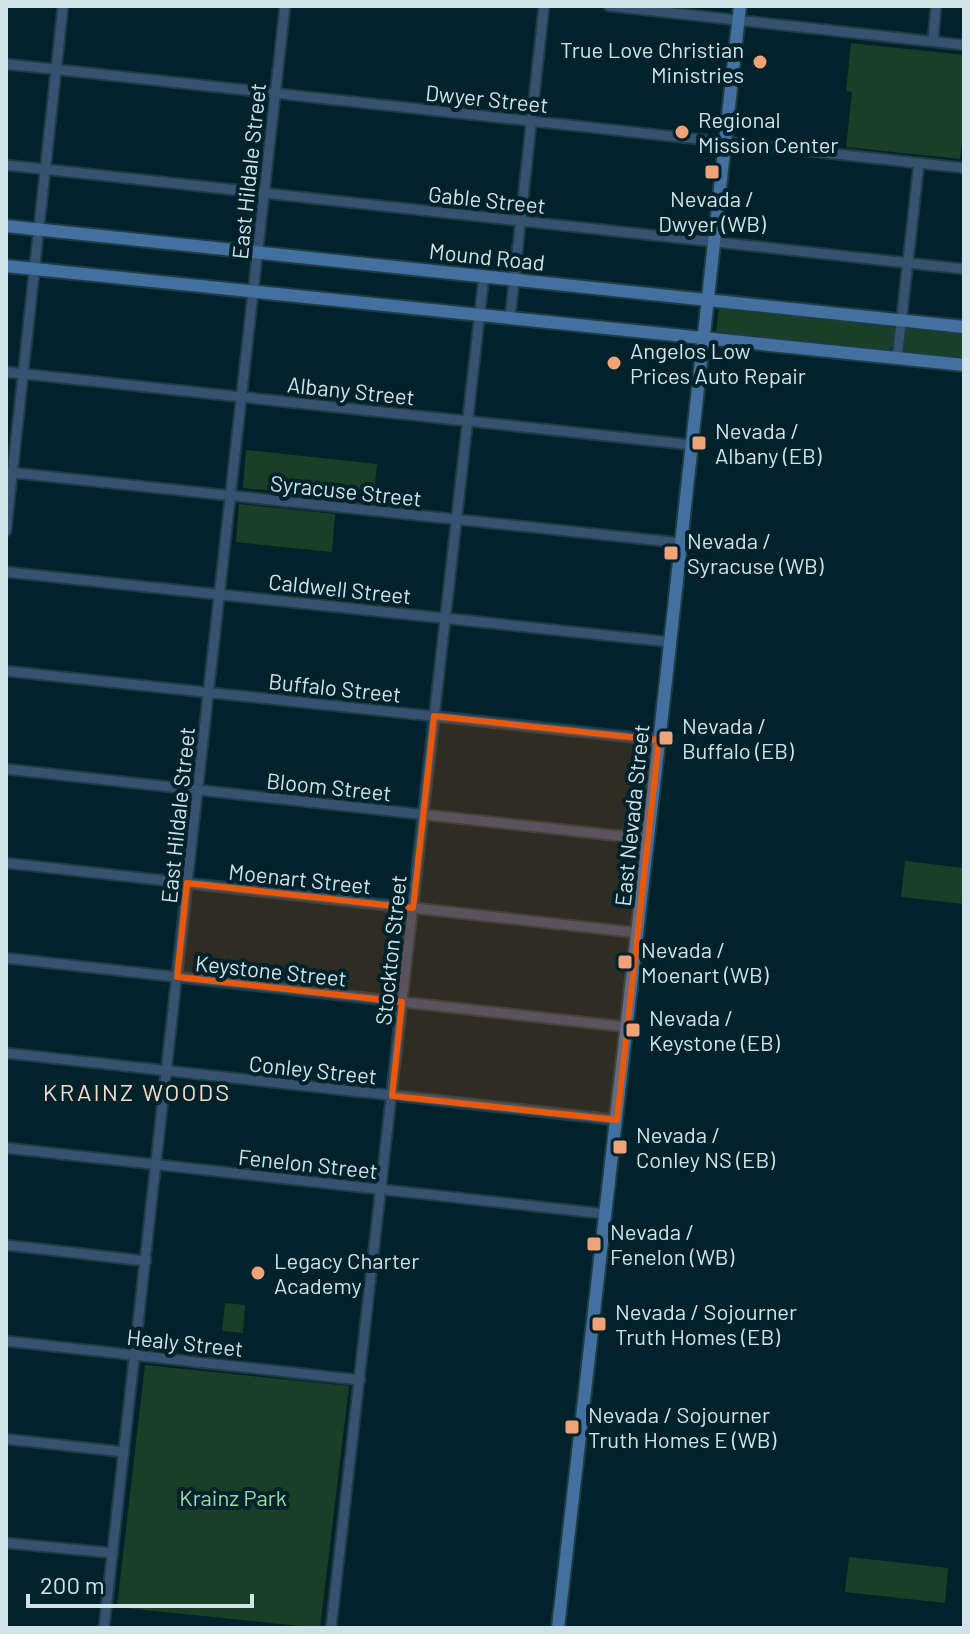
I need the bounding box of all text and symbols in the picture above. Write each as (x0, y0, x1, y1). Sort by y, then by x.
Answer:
place label: True Love Christian Ministries (560, 36, 744, 87)
marker: True Love Christian Ministries (751, 53, 769, 71)
street label: Dwyer Street (424, 79, 550, 117)
street label: East Hildale Street (226, 82, 270, 260)
place label: Regional Mission Center (698, 106, 838, 157)
marker: Regional Mission Center (673, 123, 691, 141)
marker: Nevada / Dwyer (WB) (703, 163, 721, 181)
street label: Gable Street (427, 180, 547, 218)
place label: Nevada / Dwyer (WB) (658, 185, 766, 236)
street label: Mound Road (428, 237, 546, 275)
place label: Angelos Low Prices Auto Repair (630, 337, 806, 388)
marker: Angelos Low Prices Auto Repair (605, 354, 623, 372)
street label: Albany Street (286, 370, 416, 410)
place label: Nevada / Albany (EB) (715, 417, 822, 468)
marker: Nevada / Albany (EB) (690, 434, 708, 452)
street label: Syracuse Street (269, 469, 423, 511)
place label: Nevada / Syracuse (WB) (687, 527, 824, 578)
marker: Nevada / Syracuse (WB) (662, 544, 680, 562)
street label: Caldwell Street (267, 568, 413, 608)
street label: Buffalo Street (267, 667, 403, 707)
place label: Nevada / Buffalo (EB) (682, 712, 794, 763)
street label: East Nevada Street (609, 723, 653, 907)
street label: East Hildale Street (155, 726, 199, 904)
marker: Nevada / Buffalo (EB) (657, 729, 675, 747)
street label: Bloom Street (265, 767, 393, 805)
street label: Moenart Street (227, 858, 373, 898)
street label: Stockton Street (369, 874, 411, 1026)
place label: Nevada / Moenart (WB) (641, 936, 769, 987)
street label: Keystone Street (194, 949, 348, 991)
marker: Nevada / Moenart (WB) (616, 953, 634, 971)
place label: Nevada / Keystone (EB) (649, 1004, 780, 1055)
marker: Nevada / Keystone (EB) (624, 1021, 642, 1039)
street label: Conley Street (248, 1049, 378, 1089)
district label: KRAINZ WOODS (43, 1077, 231, 1106)
place label: Nevada / Conley NS (EB) (636, 1121, 775, 1172)
marker: Nevada / Conley NS (EB) (611, 1138, 629, 1156)
street label: Fenelon Street (237, 1143, 379, 1183)
place label: Nevada / Fenelon (WB) (610, 1218, 735, 1269)
marker: Nevada / Fenelon (WB) (585, 1235, 603, 1253)
place label: Legacy Charter Academy (274, 1247, 419, 1298)
marker: Legacy Charter Academy (249, 1264, 267, 1282)
place label: Nevada / Sojourner Truth Homes (EB) (615, 1298, 797, 1349)
marker: Nevada / Sojourner Truth Homes (EB) (590, 1315, 608, 1333)
street label: Healy Street (126, 1323, 244, 1361)
place label: Nevada / Sojourner Truth Homes E (WB) (588, 1401, 777, 1452)
marker: Nevada / Sojourner Truth Homes E (WB) (563, 1418, 581, 1436)
park label: Krainz Park (179, 1484, 287, 1510)
scale bar (28, 1558, 252, 1608)
text: 200 m (40, 1570, 105, 1599)

